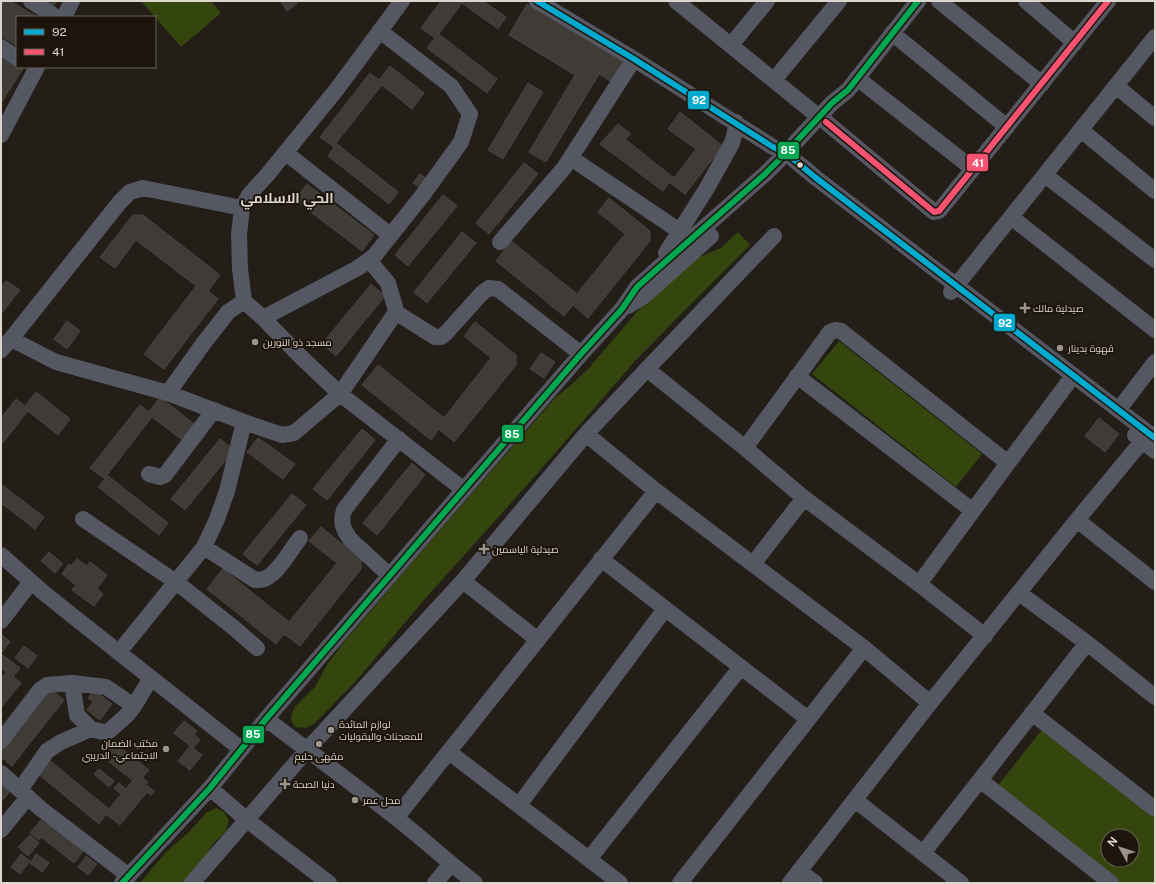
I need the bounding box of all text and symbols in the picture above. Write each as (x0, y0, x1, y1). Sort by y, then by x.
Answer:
legend (16, 16, 156, 68)
text: 92 (52, 25, 67, 39)
text: 41 (52, 45, 64, 59)
line badge: 92 (687, 90, 710, 110)
text: 92 (692, 94, 706, 106)
line badge: 85 (777, 141, 800, 160)
text: 85 (781, 144, 795, 156)
line badge: 41 (966, 153, 989, 172)
text: 41 (972, 157, 984, 169)
unlabelled marker (795, 160, 805, 170)
district label: الحي الاسلامي (240, 190, 334, 210)
place label: صيدلية مالك (1033, 302, 1084, 314)
marker: صيدلية مالك (1020, 303, 1030, 313)
line badge: 92 (993, 313, 1016, 332)
text: 92 (998, 317, 1012, 329)
place label: مسجد ذو النورين (263, 336, 332, 349)
marker: مسجد ذو النورين (250, 337, 260, 347)
place label: قهوة بدينار (1067, 342, 1114, 355)
marker: قهوة بدينار (1055, 343, 1065, 353)
line badge: 85 (501, 424, 524, 443)
text: 85 (505, 428, 519, 440)
place label: صيدلية الياسمين (492, 543, 559, 556)
marker: صيدلية الياسمين (479, 544, 489, 554)
place label: لوازم المائدة للمعجنات والبقوليات (339, 718, 423, 742)
line badge: 85 (242, 725, 265, 744)
marker: لوازم المائدة للمعجنات والبقوليات (326, 725, 336, 735)
text: 85 (246, 728, 260, 740)
place label: مكتب الضمان الاجتماعي - الدريبي (82, 737, 158, 763)
marker: مقهى حليم (314, 739, 324, 749)
marker: مكتب الضمان الاجتماعي - الدريبي (161, 744, 171, 754)
place label: مقهى حليم (295, 750, 343, 764)
place label: دنيا الصحة (293, 778, 335, 790)
marker: دنيا الصحة (280, 779, 290, 789)
place label: محل عمر (362, 794, 401, 807)
marker: محل عمر (350, 795, 360, 805)
north arrow (1100, 828, 1140, 868)
text: N (1105, 835, 1120, 849)

